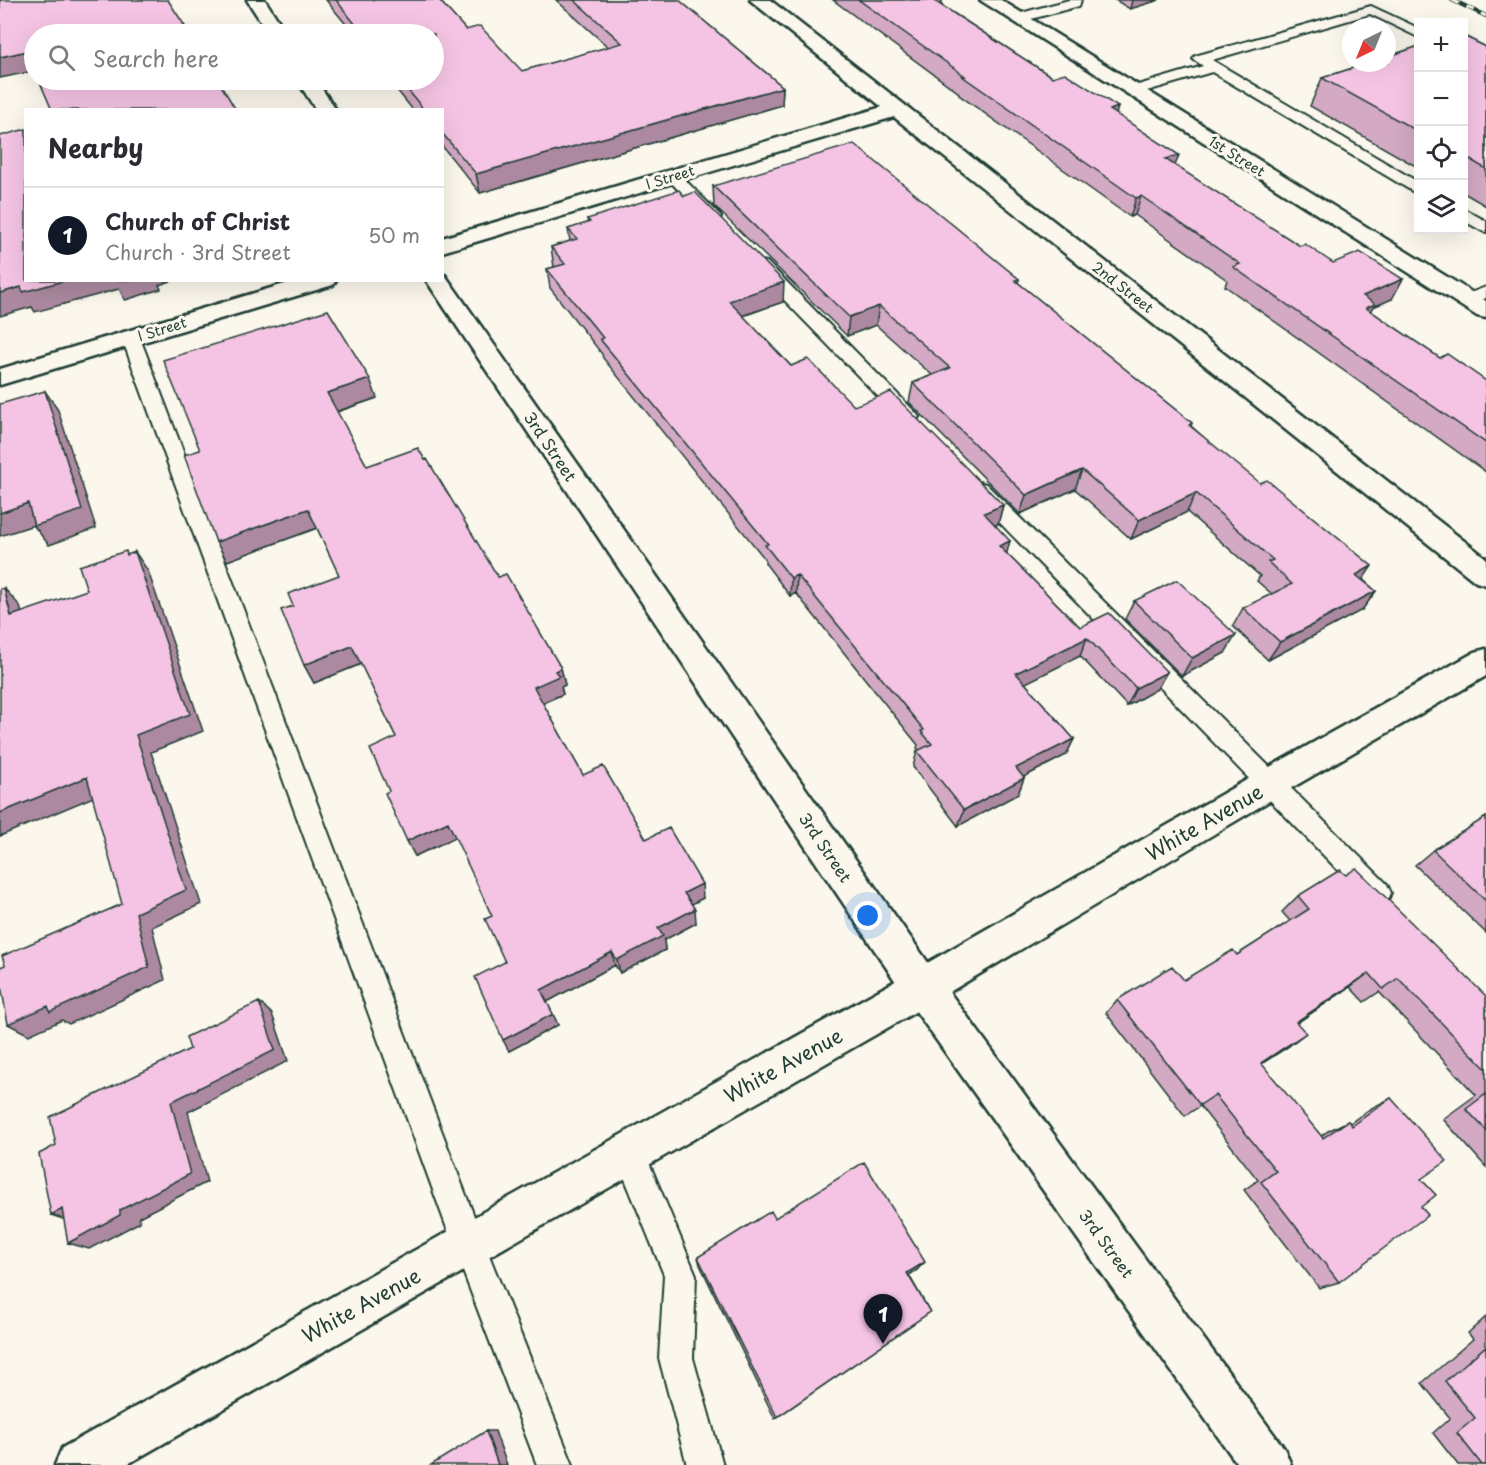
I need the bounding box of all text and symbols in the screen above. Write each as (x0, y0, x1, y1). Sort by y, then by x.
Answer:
north arrow (1342, 18, 1396, 72)
map controls (1414, 18, 1468, 234)
button: + (1414, 18, 1468, 72)
search box (24, 24, 444, 90)
icon: search (45, 41, 78, 74)
text: Search here (93, 41, 219, 74)
button: − (1414, 72, 1468, 126)
button: locate (1414, 126, 1468, 180)
text: Nearby (48, 128, 143, 167)
street label: 1st Street (1205, 130, 1270, 182)
street label: I Street (643, 160, 697, 194)
button: layers (1414, 180, 1468, 234)
text: Church of Christ (105, 204, 290, 237)
text: 1 (63, 220, 72, 250)
text: 50 m (368, 220, 420, 250)
text: Church · 3rd Street (105, 237, 291, 267)
street label: 2nd Street (1088, 256, 1158, 318)
street label: I Street (135, 312, 189, 346)
street label: 3rd Street (519, 406, 583, 486)
street label: White Avenue (1140, 776, 1268, 868)
street label: 3rd Street (794, 807, 858, 887)
your location (853, 901, 882, 930)
street label: White Avenue (718, 1020, 848, 1110)
street label: 3rd Street (1074, 1204, 1140, 1283)
street label: White Avenue (296, 1260, 426, 1350)
pin: 1 (864, 1294, 902, 1344)

